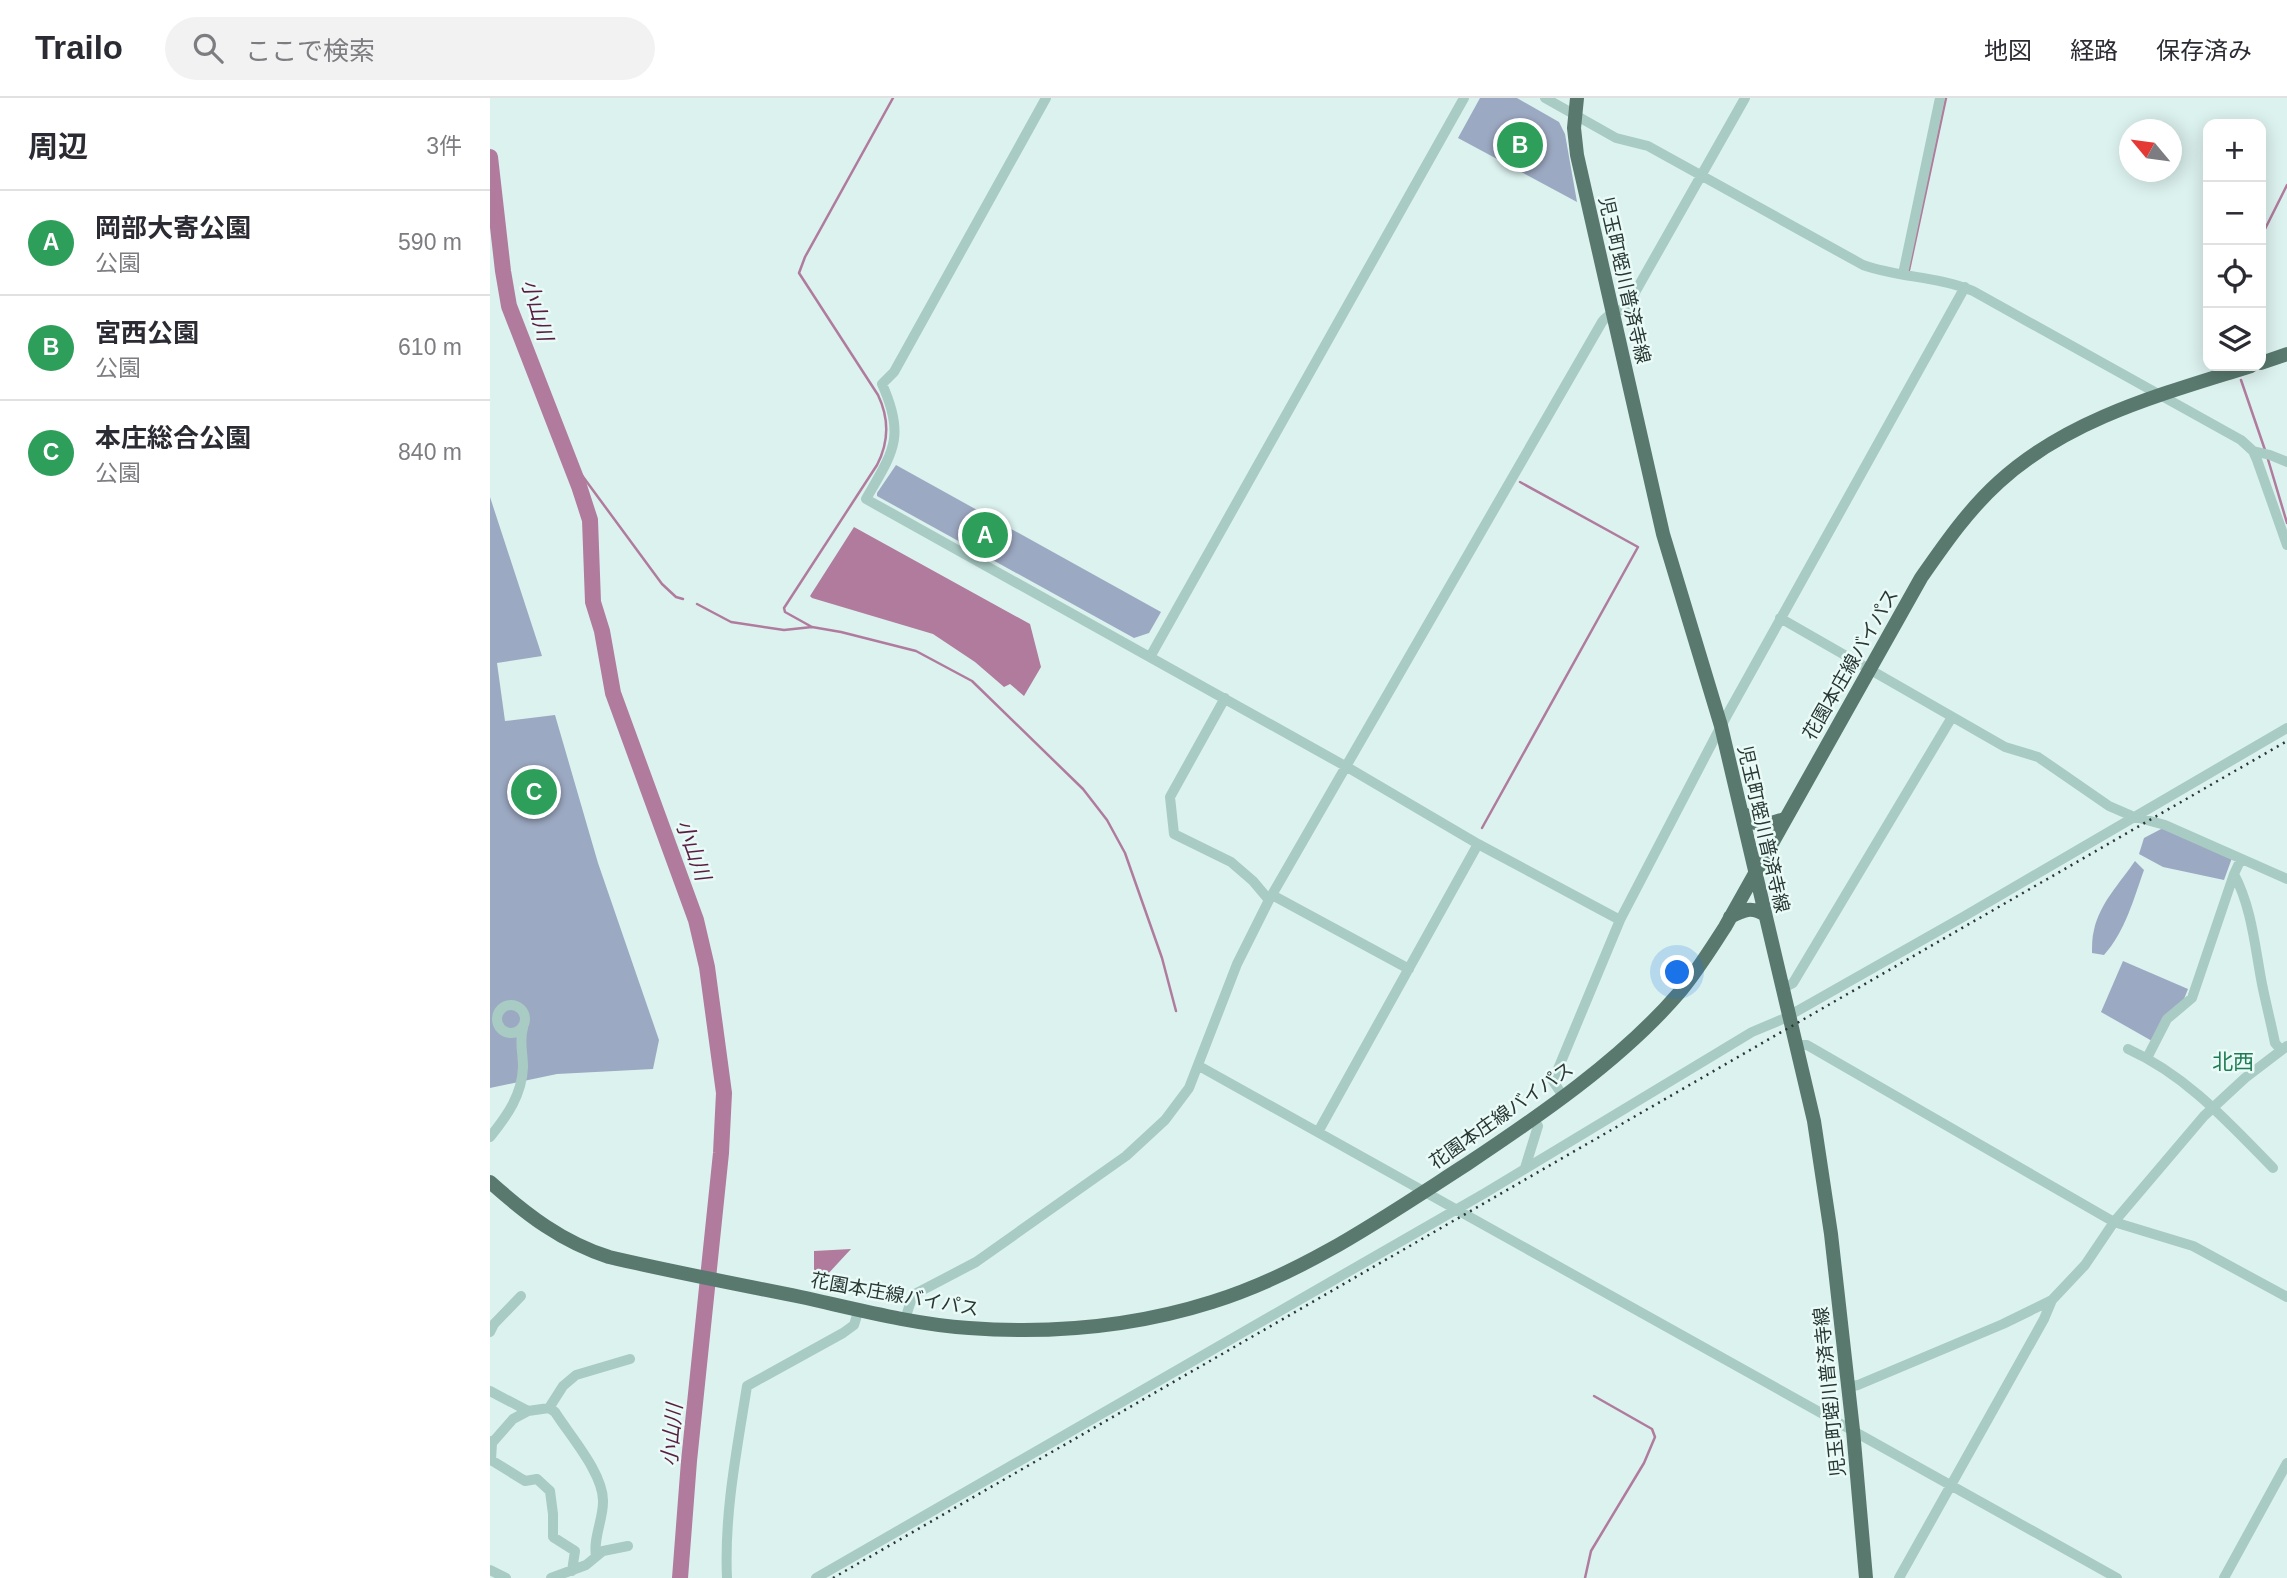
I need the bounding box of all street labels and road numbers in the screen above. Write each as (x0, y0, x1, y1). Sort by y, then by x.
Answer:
street label: 児玉町蛭川普済寺線 (1595, 194, 1654, 366)
street label: 花園本庄線バイパス (1799, 585, 1902, 743)
street label: 児玉町蛭川普済寺線 (1734, 743, 1793, 915)
street label: 花園本庄線バイパス (1425, 1058, 1577, 1173)
street label: 花園本庄線バイパス (809, 1269, 981, 1320)
street label: 児玉町蛭川普済寺線 (1810, 1306, 1849, 1478)

